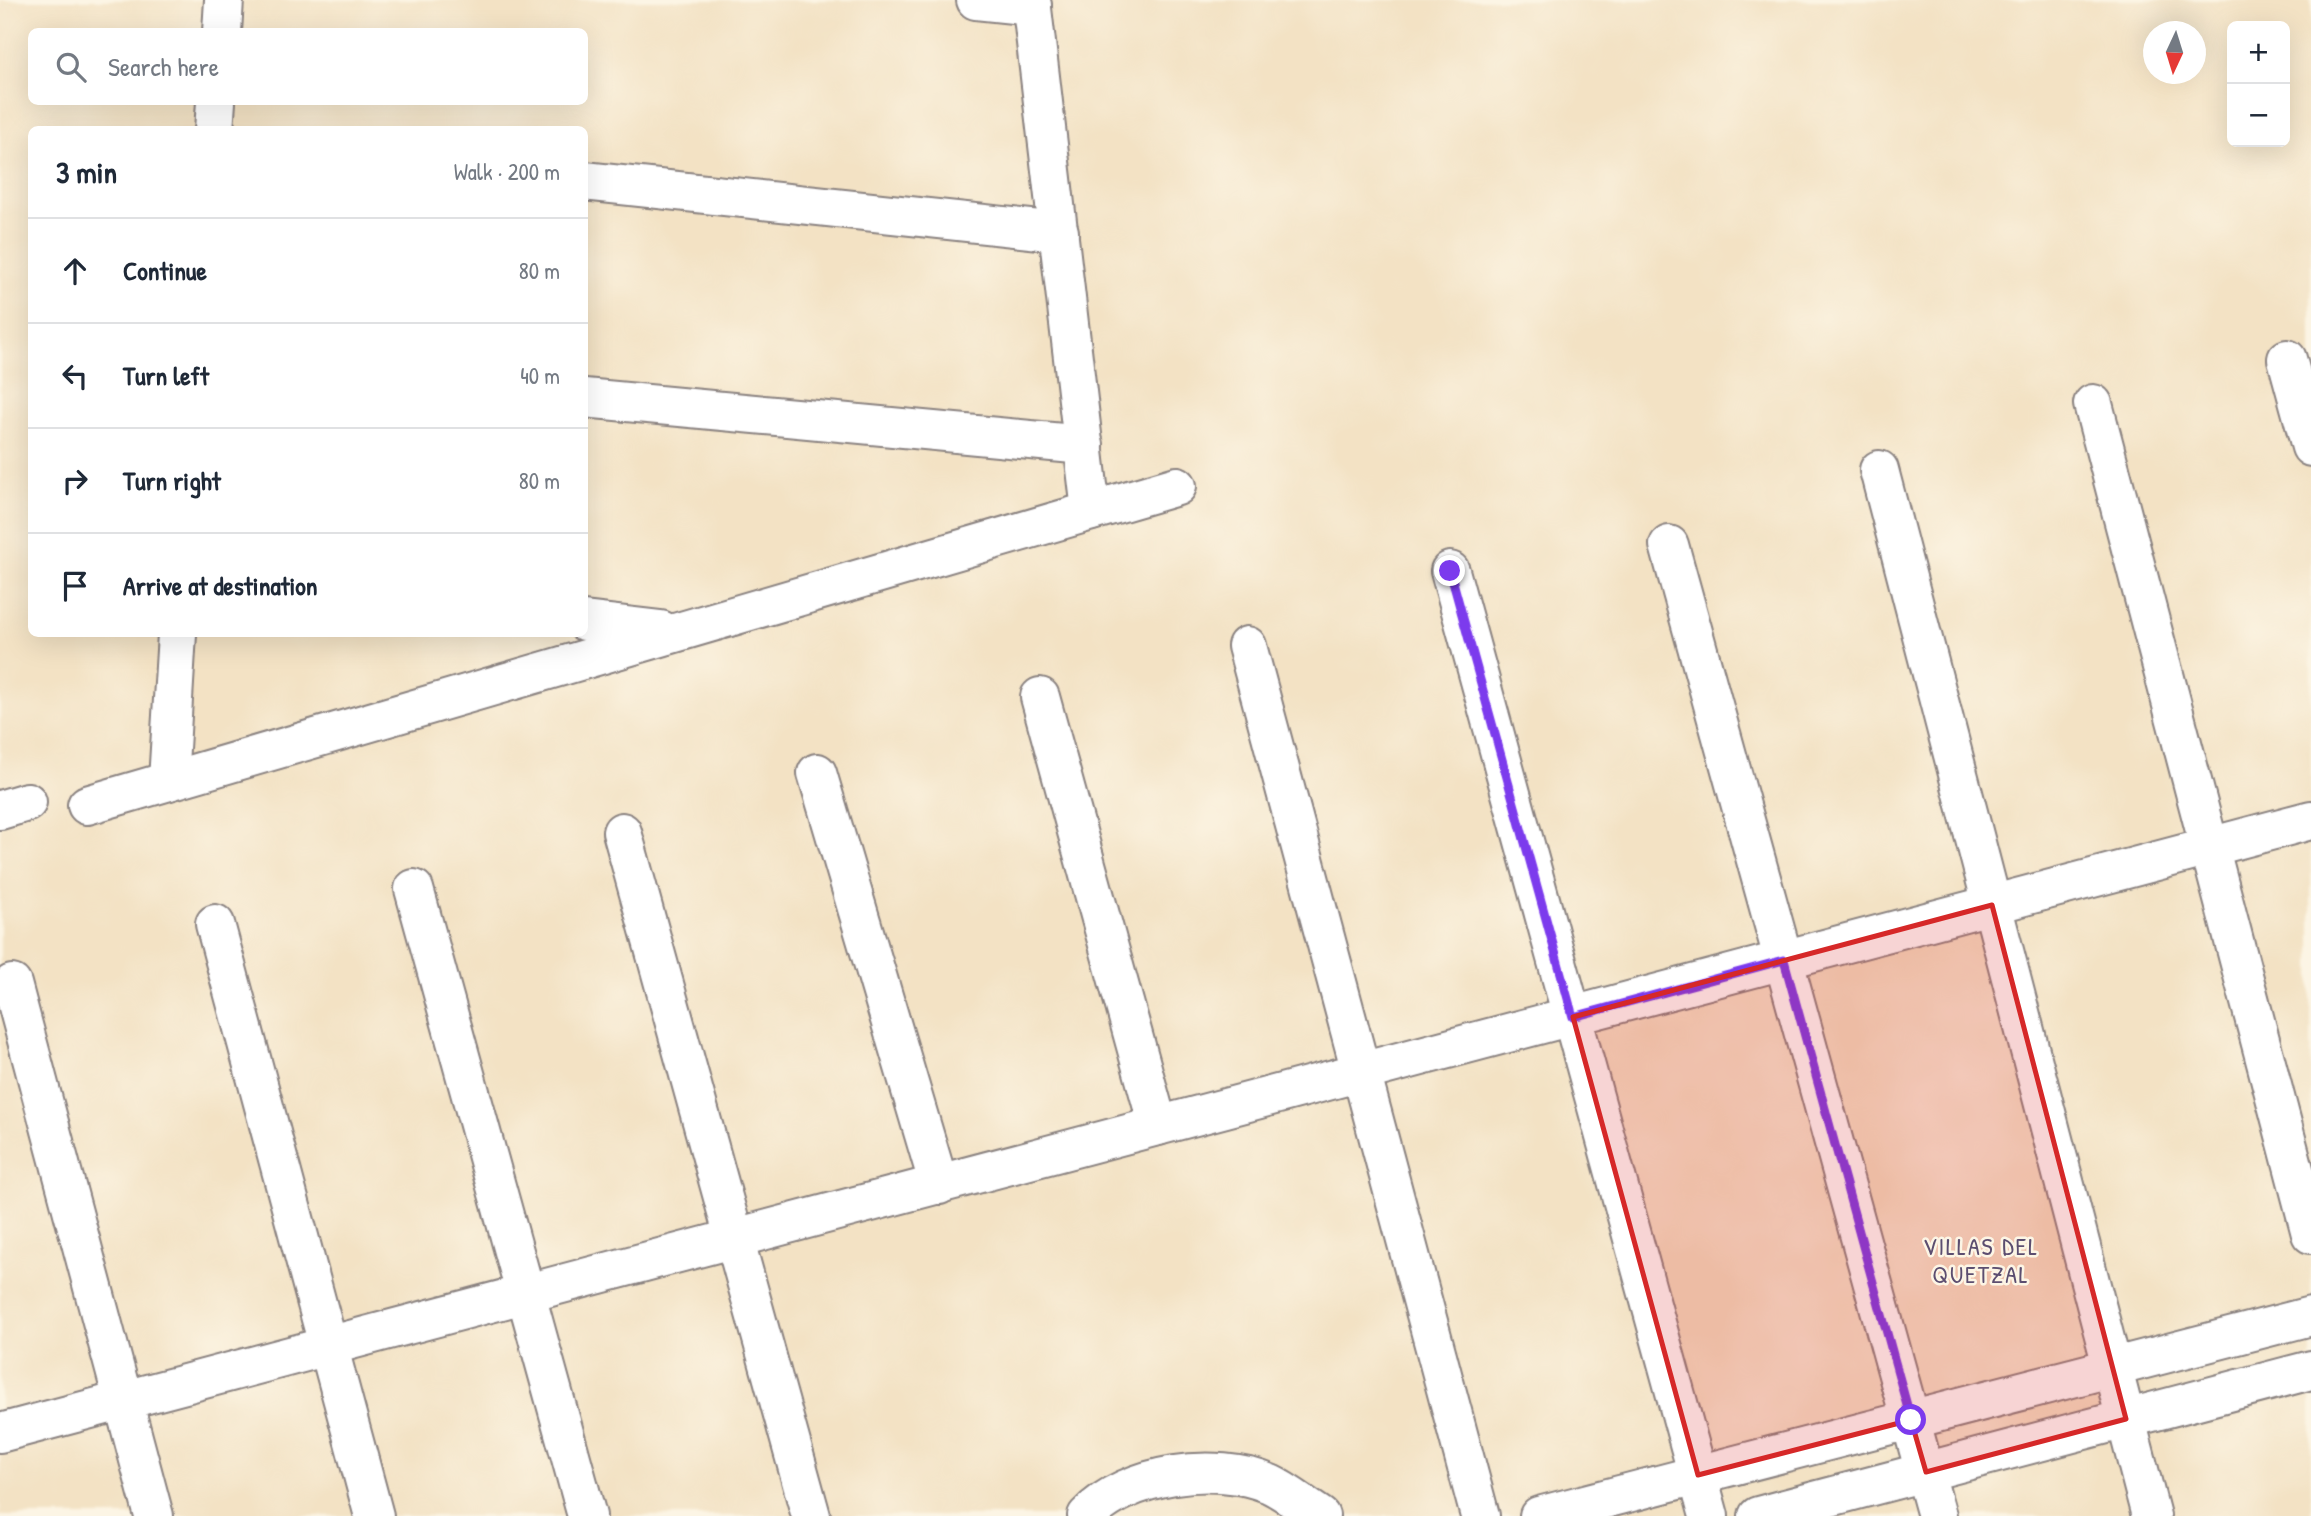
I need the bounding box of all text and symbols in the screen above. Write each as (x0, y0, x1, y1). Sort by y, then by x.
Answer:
north arrow (2143, 21, 2206, 84)
map controls (2227, 21, 2290, 147)
button: + (2227, 21, 2290, 84)
search box (28, 28, 588, 105)
icon: search (52, 48, 90, 86)
text: Search here (108, 49, 219, 84)
button: − (2227, 84, 2290, 147)
text: 3 min (56, 152, 117, 192)
text: Walk · 200 m (454, 156, 560, 187)
icon: ahead (56, 252, 94, 290)
text: Continue (123, 253, 207, 288)
text: 80 m (519, 255, 560, 286)
icon: left (56, 357, 94, 395)
text: Turn left (123, 358, 209, 393)
text: 40 m (520, 360, 560, 391)
icon: right (56, 462, 94, 500)
text: Turn right (123, 463, 221, 498)
text: 80 m (519, 465, 560, 496)
route end (1434, 555, 1465, 586)
icon: arrive (56, 567, 94, 605)
text: Arrive at destination (123, 568, 318, 603)
district label: VILLAS DEL QUETZAL (1923, 1230, 2039, 1290)
route start (1895, 1404, 1926, 1435)

